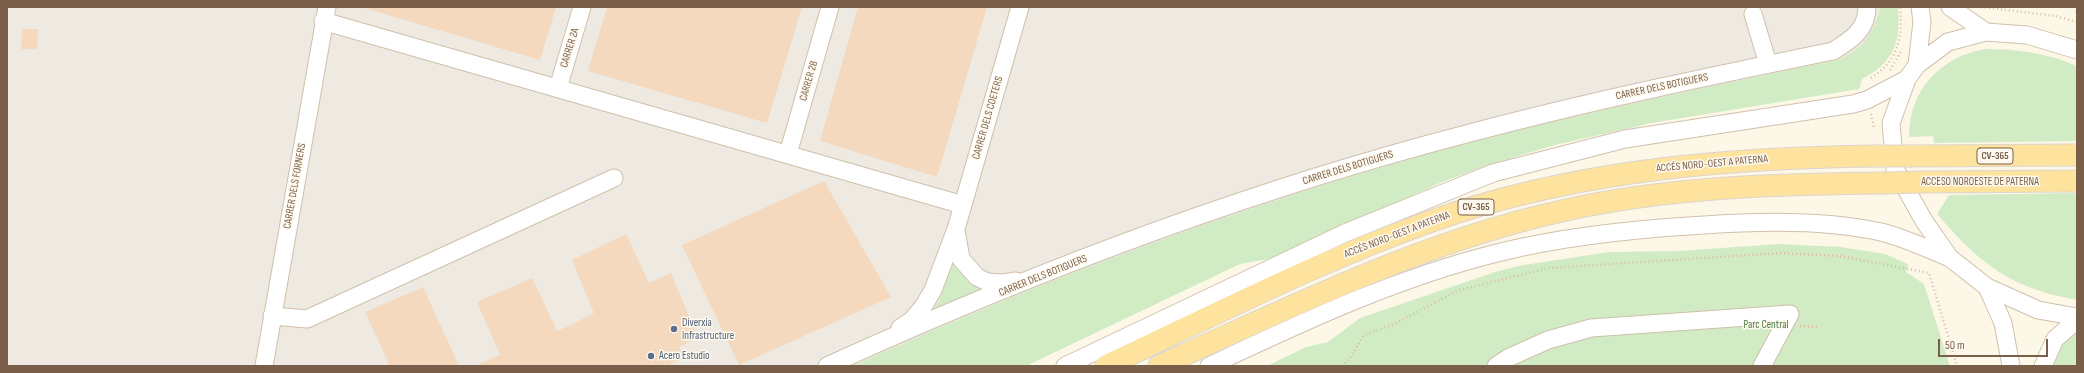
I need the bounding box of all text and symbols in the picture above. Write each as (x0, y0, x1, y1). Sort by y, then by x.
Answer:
street label: CARRER 2A (558, 27, 582, 69)
street label: CARRER 2B (797, 59, 821, 103)
street label: CARRER DELS BOTIGUERS (1615, 71, 1709, 103)
street label: CARRER DELS COETERS (970, 75, 1006, 161)
street label: CARRER DELS FORNERS (281, 142, 309, 230)
street label: CARRER DELS BOTIGUERS (1301, 148, 1395, 188)
road number: CV-365 (1977, 148, 2013, 164)
street label: ACCÉS NORD-OEST A PATERNA (1656, 153, 1768, 175)
street label: ACCESO NOROESTE DE PATERNA (1921, 175, 2039, 189)
road number: CV-365 (1458, 199, 1494, 215)
street label: ACCÉS NORD-OEST A PATERNA (1342, 209, 1452, 261)
street label: CARRER DELS BOTIGUERS (997, 252, 1089, 300)
place label: Diverxia Infrastructure (682, 316, 734, 342)
park label: Parc Central (1744, 318, 1788, 332)
marker: Diverxia Infrastructure (669, 324, 679, 334)
scale bar (1940, 331, 2050, 357)
text: 50 m (1945, 338, 1965, 353)
place label: Acero Estudio (659, 349, 710, 363)
marker: Acero Estudio (646, 351, 656, 361)

